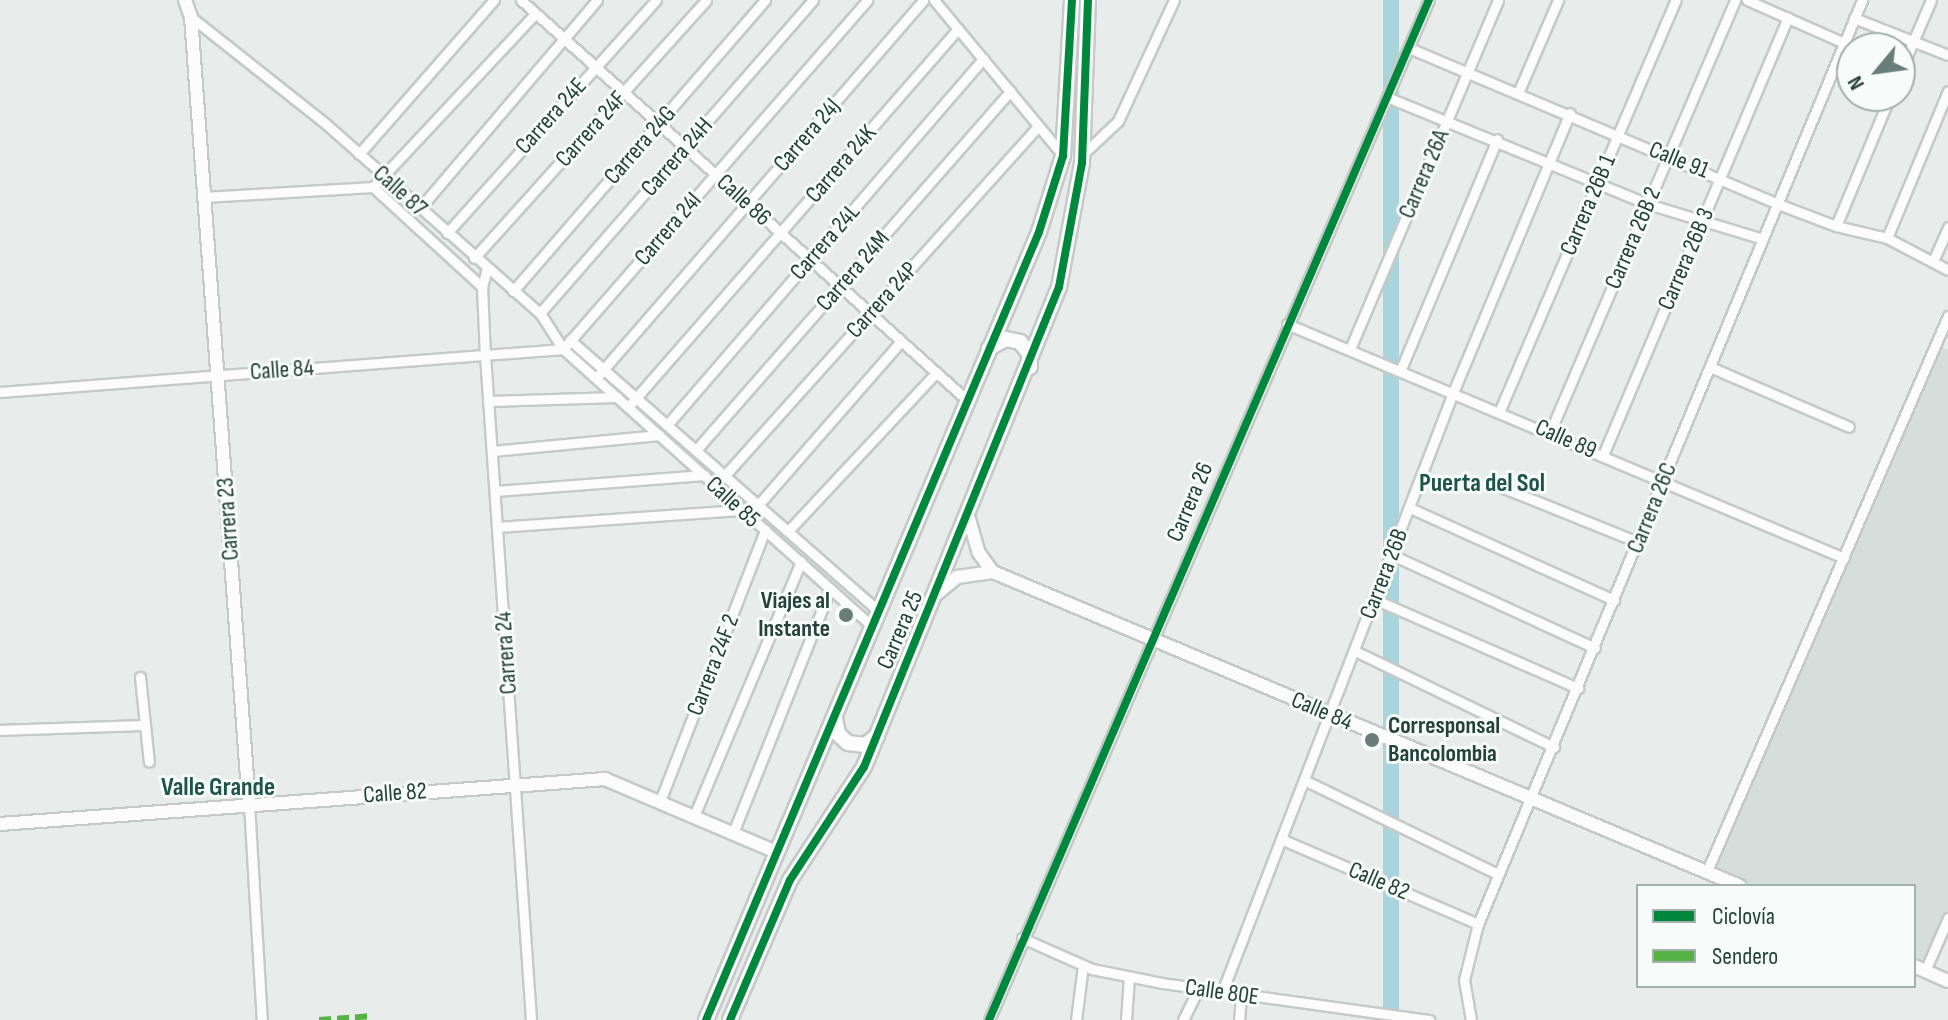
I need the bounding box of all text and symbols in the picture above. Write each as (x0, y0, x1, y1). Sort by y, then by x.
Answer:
north arrow (1836, 32, 1916, 112)
text: N (1842, 71, 1871, 95)
street label: Carrera 24E (509, 72, 593, 160)
street label: Carrera 24F (549, 85, 633, 173)
street label: Carrera 24J (767, 92, 847, 178)
street label: Carrera 24G (598, 100, 682, 190)
street label: Carrera 24H (635, 112, 719, 202)
street label: Carrera 24K (799, 119, 883, 209)
street label: Carrera 26A (1392, 125, 1456, 223)
street label: Calle 91 (1645, 135, 1713, 185)
street label: Carrera 26B 1 (1554, 150, 1622, 260)
street label: Calle 87 (367, 159, 433, 223)
street label: Calle 86 (711, 168, 777, 232)
street label: Carrera 26B 2 (1599, 183, 1667, 293)
street label: Carrera 24I (628, 186, 708, 272)
street label: Carrera 24L (784, 198, 866, 286)
street label: Carrera 26B 3 (1652, 204, 1720, 314)
street label: Carrera 24M (810, 225, 896, 317)
street label: Carrera 24P (840, 256, 924, 344)
street label: Calle 84 (249, 353, 315, 387)
street label: Calle 89 (1531, 413, 1601, 465)
street label: Carrera 26 (1160, 458, 1220, 546)
street label: Carrera 26C (1621, 459, 1683, 557)
district label: Puerta del Sol (1419, 468, 1545, 500)
street label: Calle 85 (700, 470, 766, 534)
street label: Carrera 23 (211, 477, 245, 561)
street label: Carrera 26B (1354, 525, 1414, 623)
street label: Carrera 25 (871, 586, 929, 674)
place label: Viajes al Instante (758, 587, 830, 643)
marker: Viajes al Instante (837, 606, 855, 624)
street label: Carrera 24F 2 (681, 610, 745, 720)
street label: Carrera 24 (489, 611, 523, 695)
street label: Calle 84 (1287, 685, 1357, 737)
place label: Corresponsal Bancolombia (1388, 712, 1500, 768)
marker: Corresponsal Bancolombia (1363, 731, 1381, 749)
district label: Valle Grande (161, 772, 275, 804)
street label: Calle 82 (362, 776, 428, 810)
street label: Calle 82 (1344, 855, 1414, 907)
legend (1636, 884, 1916, 988)
text: Ciclovía (1712, 902, 1775, 931)
text: Sendero (1712, 942, 1778, 971)
street label: Calle 80E (1183, 973, 1261, 1011)

